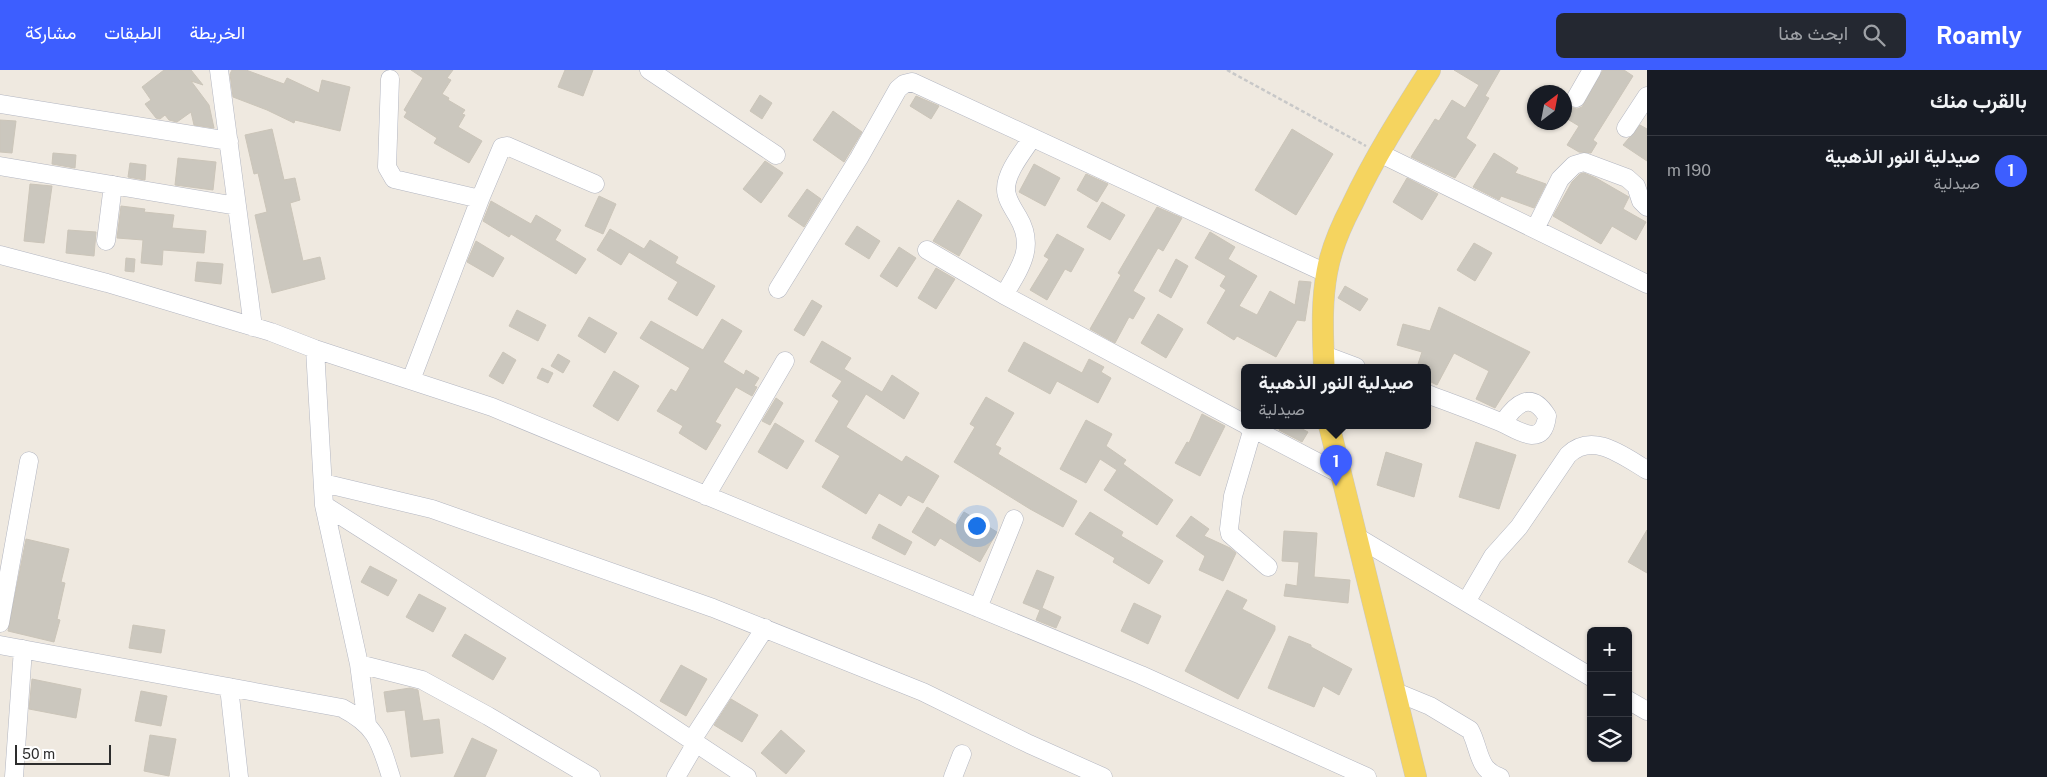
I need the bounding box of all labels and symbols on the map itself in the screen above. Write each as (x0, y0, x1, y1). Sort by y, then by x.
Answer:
north arrow (1527, 85, 1572, 130)
pin: 1 (1320, 445, 1352, 486)
your location (964, 513, 990, 539)
scale bar (15, 742, 111, 765)

